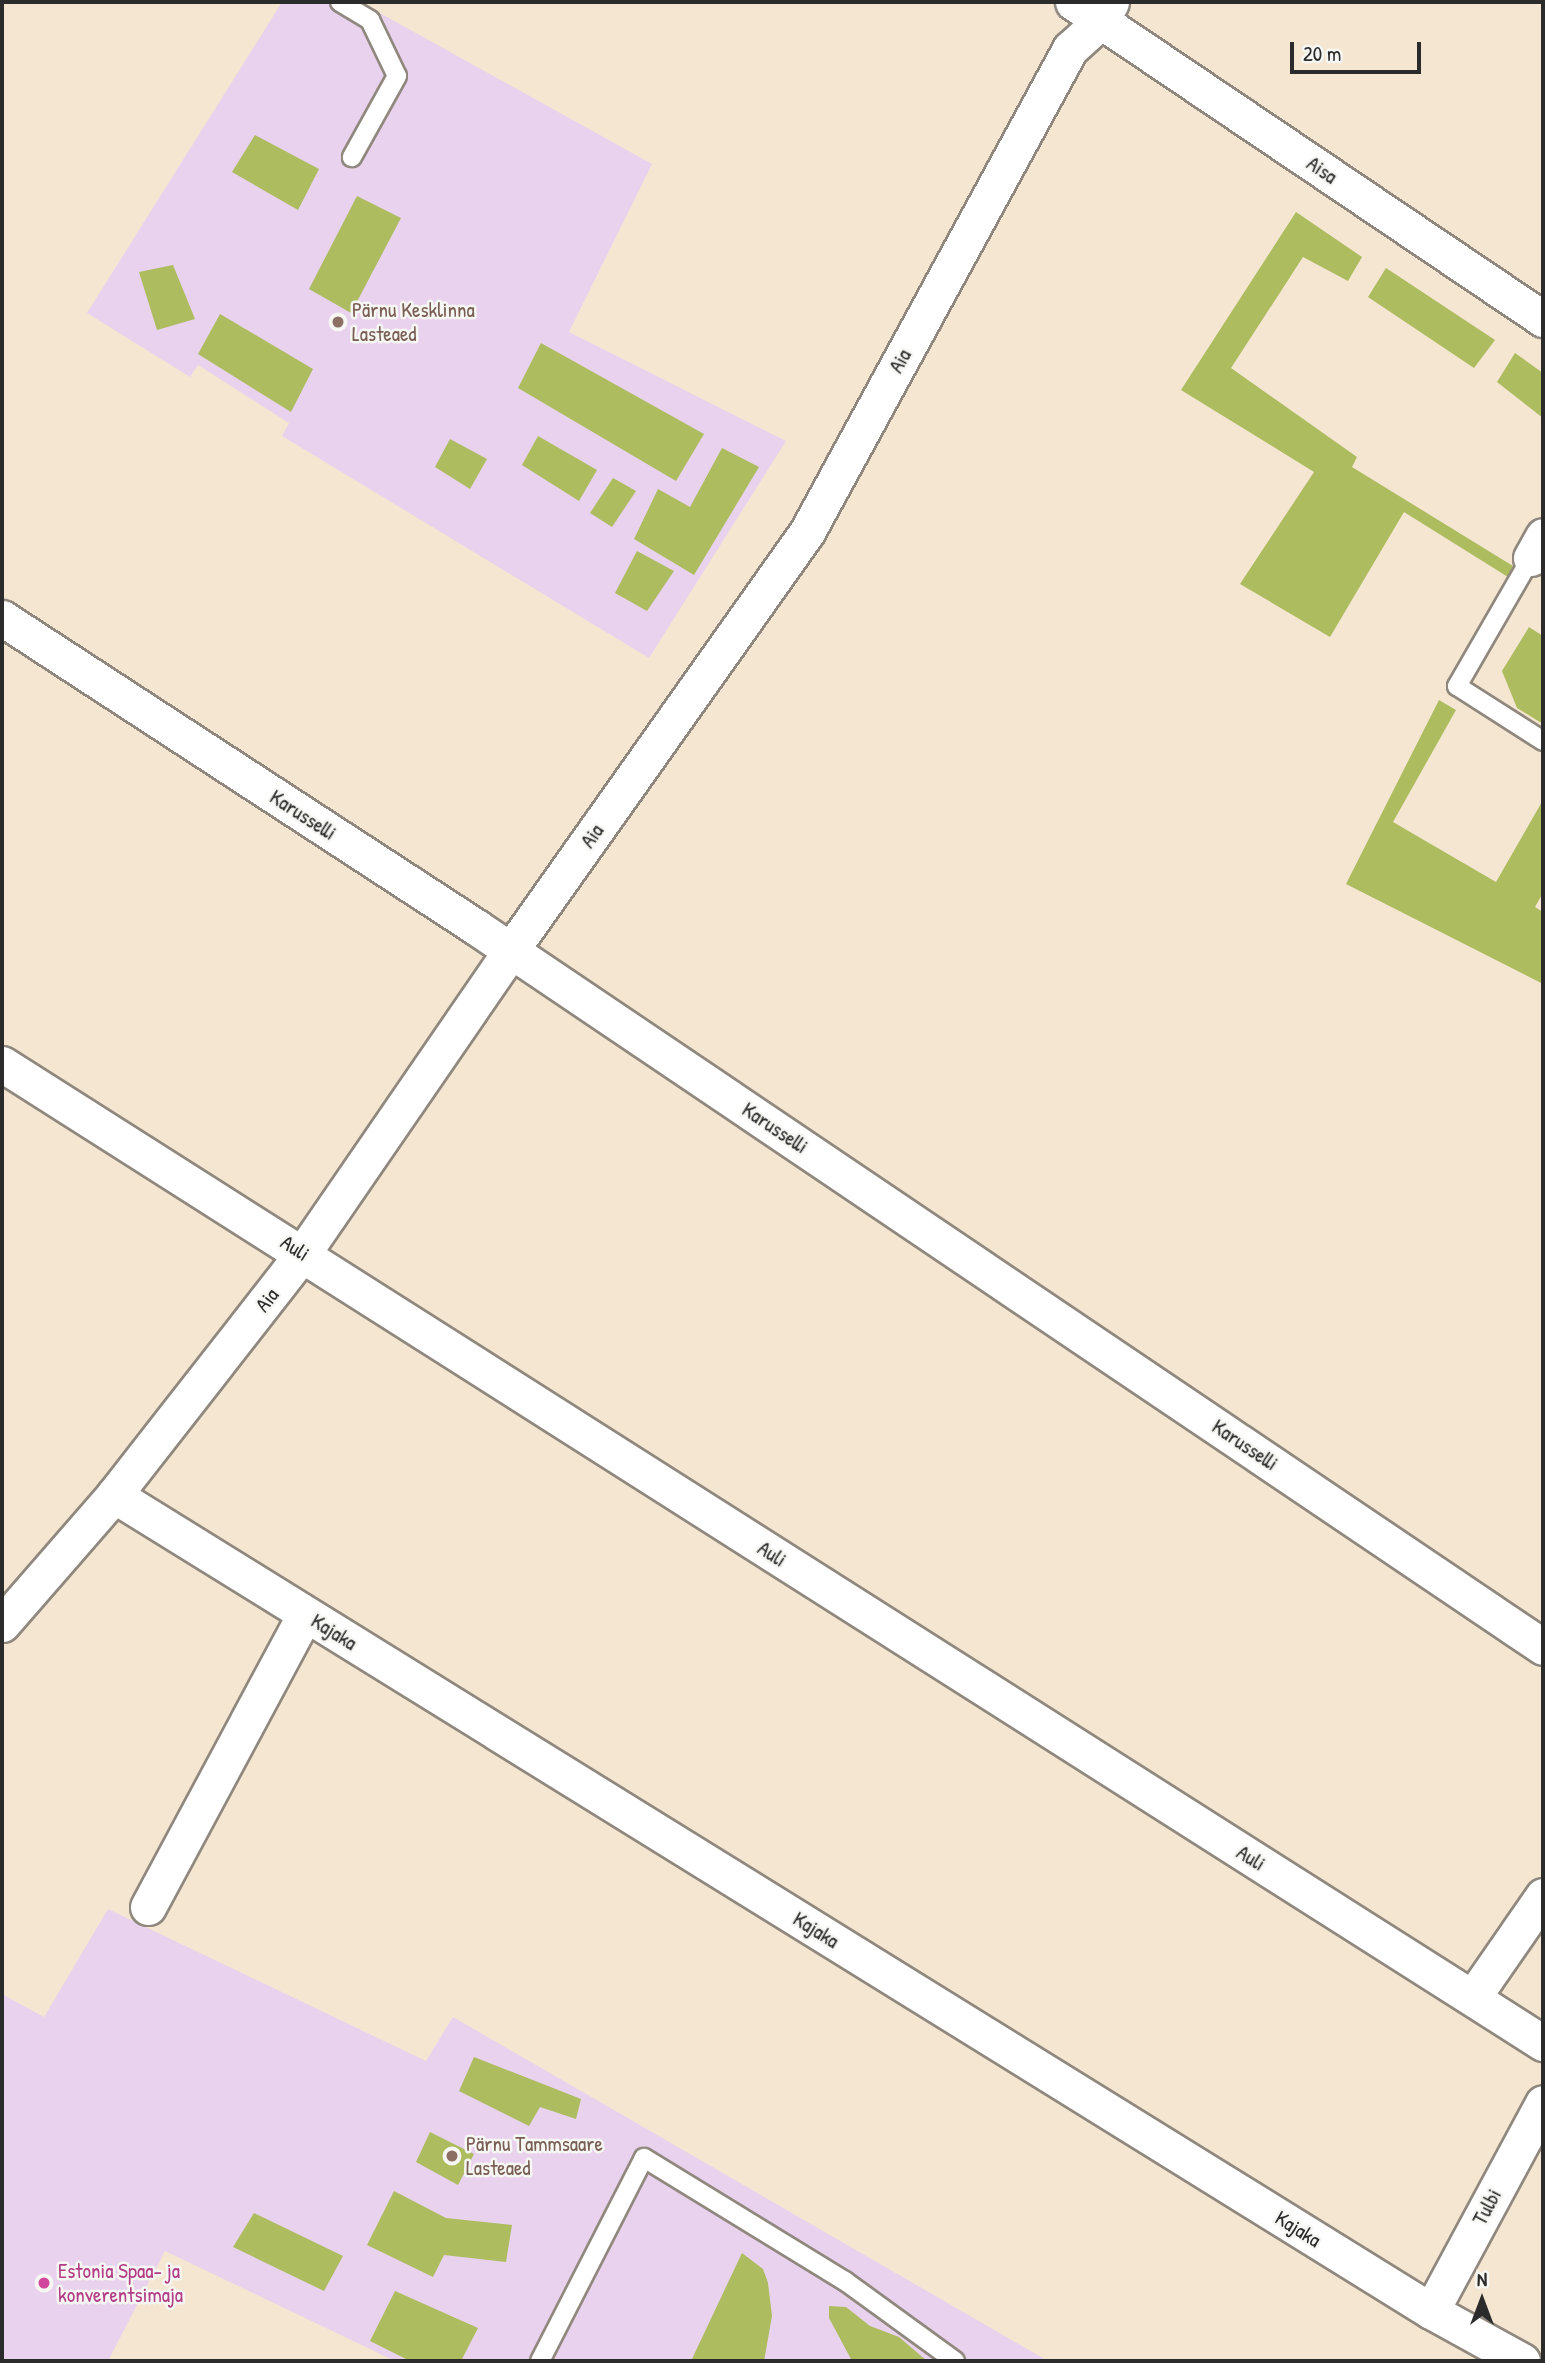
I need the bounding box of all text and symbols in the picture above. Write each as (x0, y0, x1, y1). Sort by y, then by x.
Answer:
scale bar (1293, 28, 1424, 72)
text: 20 m (1303, 39, 1341, 68)
street label: Aisa (1302, 151, 1342, 189)
place label: Pärnu Kesklinna Lasteaed (352, 297, 475, 347)
marker: Pärnu Kesklinna Lasteaed (330, 314, 346, 330)
street label: Aia (883, 345, 917, 377)
street label: Karusselli (265, 784, 341, 846)
street label: Aia (575, 819, 609, 853)
street label: Karusselli (737, 1097, 813, 1159)
street label: Auli (276, 1230, 314, 1266)
street label: Aia (250, 1283, 284, 1317)
street label: Karusselli (1207, 1414, 1283, 1476)
street label: Auli (753, 1536, 791, 1572)
street label: Kajaka (306, 1608, 362, 1656)
street label: Auli (1232, 1840, 1270, 1876)
street label: Kajaka (788, 1906, 844, 1954)
place label: Pärnu Tammsaare Lasteaed (466, 2131, 603, 2181)
marker: Pärnu Tammsaare Lasteaed (444, 2148, 460, 2164)
street label: Tulbi (1467, 2185, 1507, 2229)
street label: Kajaka (1270, 2205, 1326, 2253)
place label: Estonia Spaa- ja konverentsimaja (58, 2258, 183, 2308)
north arrow (1447, 2265, 1517, 2335)
text: N (1477, 2266, 1487, 2292)
marker: Estonia Spaa- ja konverentsimaja (36, 2275, 52, 2291)

